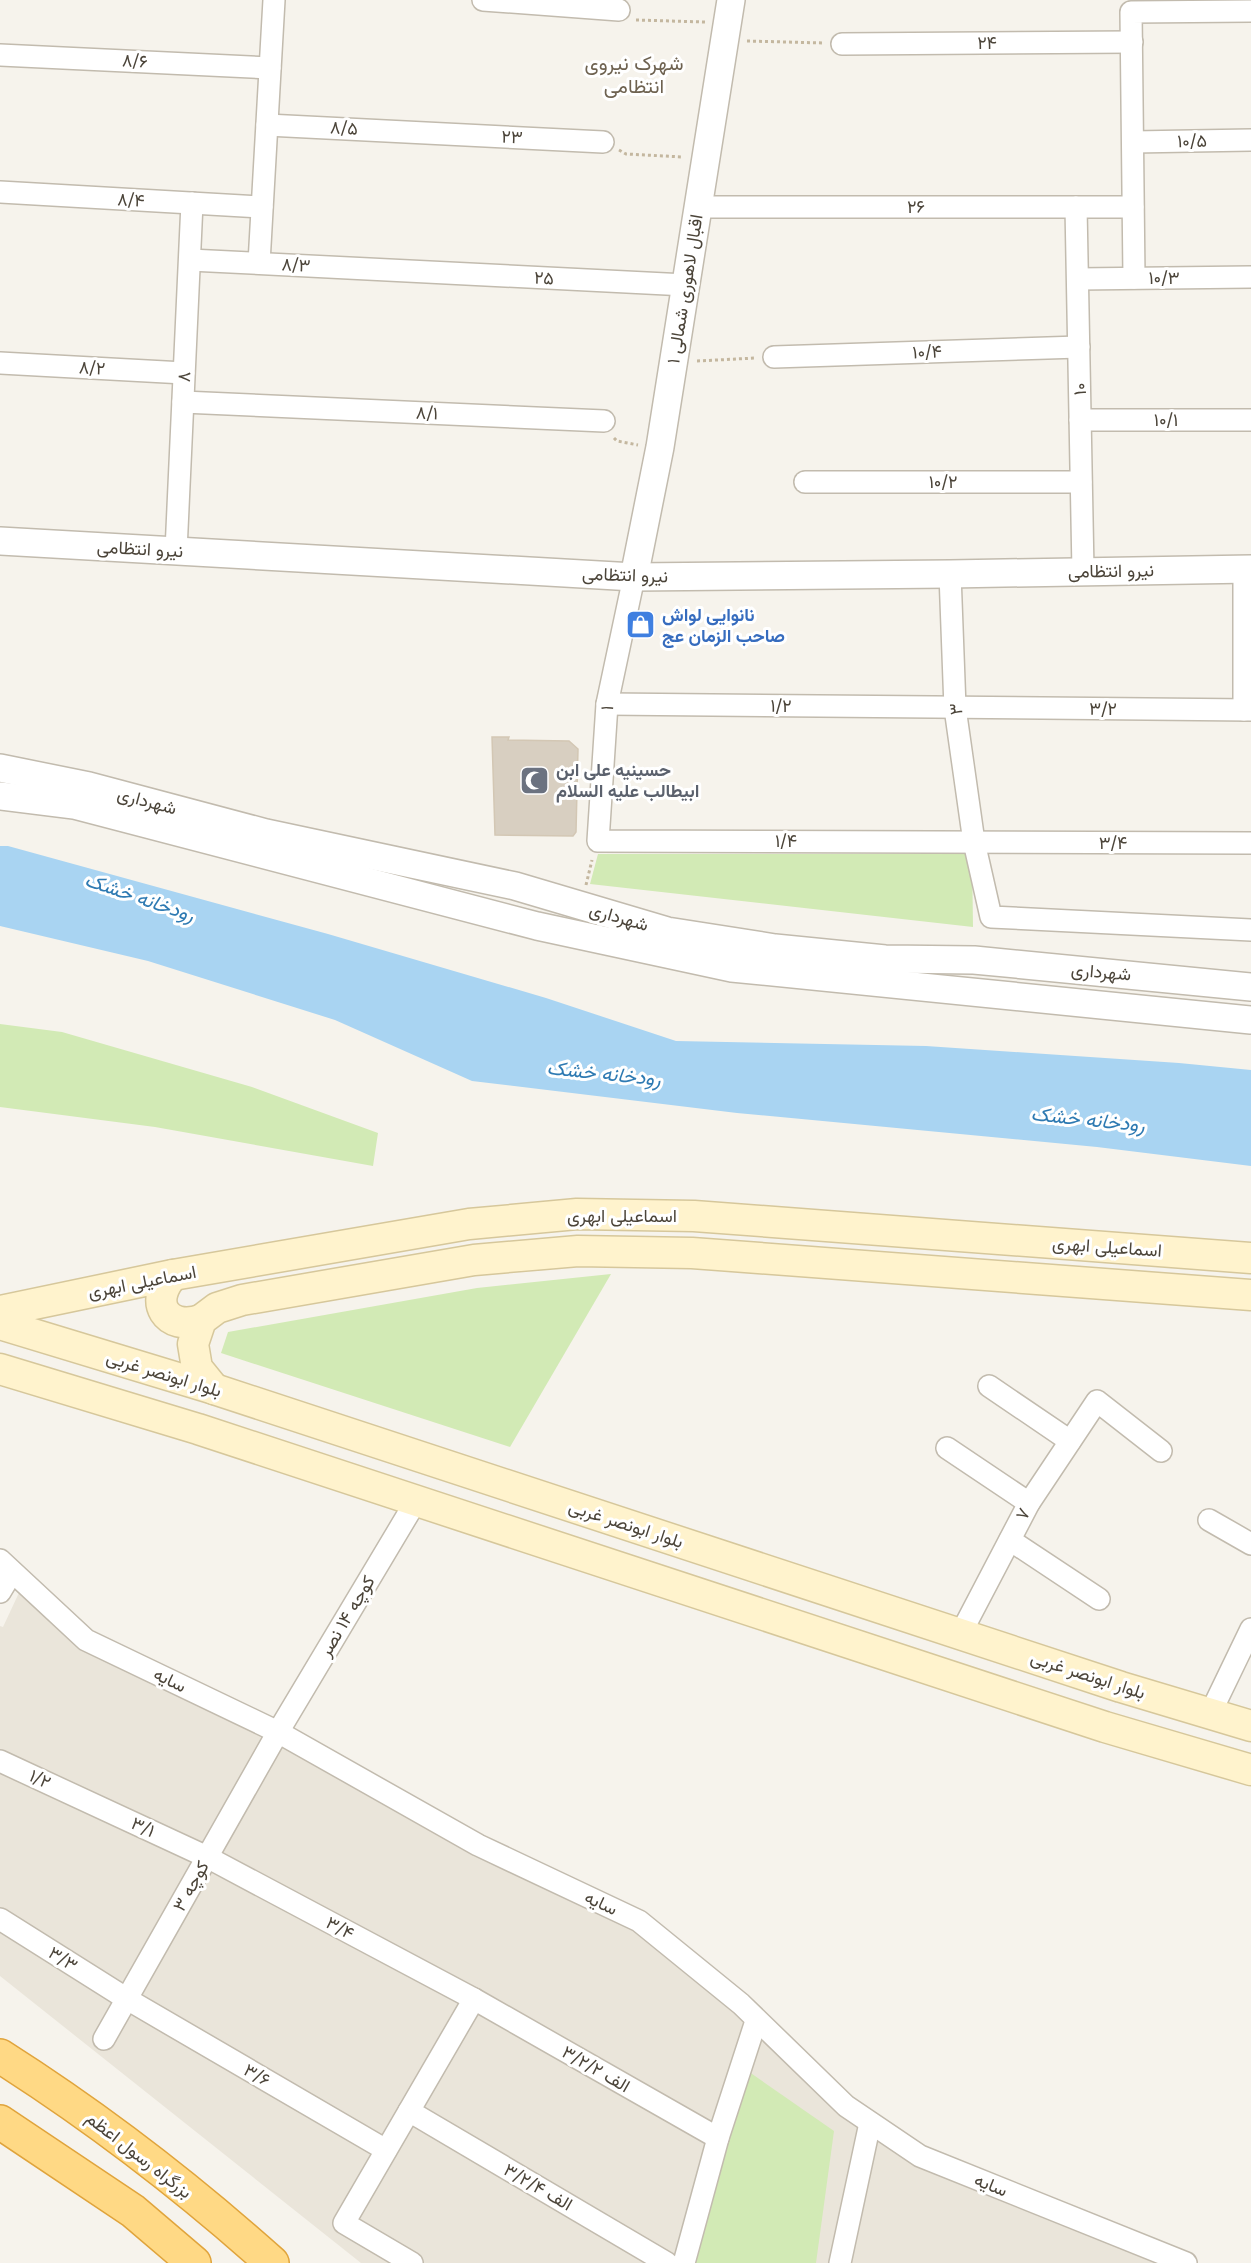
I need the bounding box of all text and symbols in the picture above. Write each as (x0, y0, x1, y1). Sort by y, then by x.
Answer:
street label: ۲۴ (977, 32, 997, 53)
street label: ۸/۶ (122, 49, 149, 72)
district label: شهرک نیروی انتظامی (585, 51, 683, 98)
street label: ۸/۵ (330, 116, 358, 139)
street label: ۲۳ (501, 125, 523, 148)
street label: ۱۰/۵ (1177, 130, 1207, 151)
street label: ۸/۴ (117, 188, 145, 211)
street label: ۲۶ (907, 196, 925, 217)
street label: اقبال لاهوری شمالی ۱ (662, 213, 708, 365)
street label: ۸/۳ (281, 253, 311, 276)
street label: ۲۵ (533, 266, 555, 289)
street label: ۱۰/۳ (1148, 267, 1180, 288)
street label: ۱۰/۴ (912, 340, 942, 363)
street label: ۸/۲ (78, 356, 106, 379)
street label: ۸ (173, 371, 194, 383)
street label: ۱۰ (1069, 382, 1090, 396)
street label: ۸/۱ (415, 401, 439, 424)
street label: ۱۰/۱ (1154, 409, 1178, 430)
street label: ۱۰/۲ (929, 471, 957, 492)
street label: نیرو انتظامی (96, 536, 184, 562)
street label: نیرو انتظامی (1068, 559, 1154, 583)
street label: نیرو انتظامی (582, 563, 668, 587)
place label: نانوایی لواش صاحب الزمان عج (662, 604, 785, 648)
shop icon: نانوایی لواش صاحب الزمان عج (625, 609, 657, 641)
street label: ۱/۲ (770, 695, 792, 716)
street label: ۳/۲ (1089, 698, 1117, 719)
street label: ۳ (945, 702, 966, 716)
street label: ۱ (596, 704, 617, 712)
place label: حسینیه علی ابن ابیطالب علیه السلام (556, 759, 699, 803)
mosque icon: حسینیه علی ابن ابیطالب علیه السلام (519, 764, 551, 796)
street label: شهرداری (115, 783, 179, 819)
street label: ۱/۴ (775, 830, 797, 851)
street label: ۳/۴ (1099, 832, 1127, 853)
water label: رودخانه خشک (82, 867, 198, 928)
street label: شهرداری (587, 898, 651, 936)
street label: شهرداری (1070, 958, 1132, 986)
water label: رودخانه خشک (546, 1055, 662, 1092)
water label: رودخانه خشک (1030, 1101, 1146, 1138)
street label: اسماعیلی ابهری (567, 1205, 677, 1227)
street label: اسماعیلی ابهری (1051, 1232, 1163, 1262)
street label: اسماعیلی ابهری (86, 1261, 198, 1303)
street label: بلوار ابونصر غربی (104, 1346, 224, 1402)
street label: بلوار ابونصر غربی (566, 1495, 686, 1553)
street label: ۷ (1011, 1504, 1034, 1523)
street label: کوچه ۱۴ نصر (314, 1572, 381, 1662)
street label: بلوار ابونصر غربی (1028, 1646, 1148, 1704)
street label: سایه (150, 1663, 190, 1696)
street label: ۱/۲ (26, 1765, 54, 1793)
street label: ۳/۱ (128, 1812, 158, 1841)
street label: کوچه ۳ (168, 1857, 215, 1916)
street label: سایه (581, 1886, 621, 1919)
street label: ۳/۴ (323, 1912, 358, 1944)
street label: ۳/۳ (45, 1942, 82, 1975)
street label: ۳/۲/۲ الف (559, 2041, 634, 2096)
street label: ۳/۶ (240, 2059, 274, 2091)
street label: بزرگراه رسول اعظم (81, 2107, 196, 2204)
street label: ۳/۲/۴ الف (500, 2159, 576, 2215)
street label: سایه (972, 2168, 1011, 2201)

